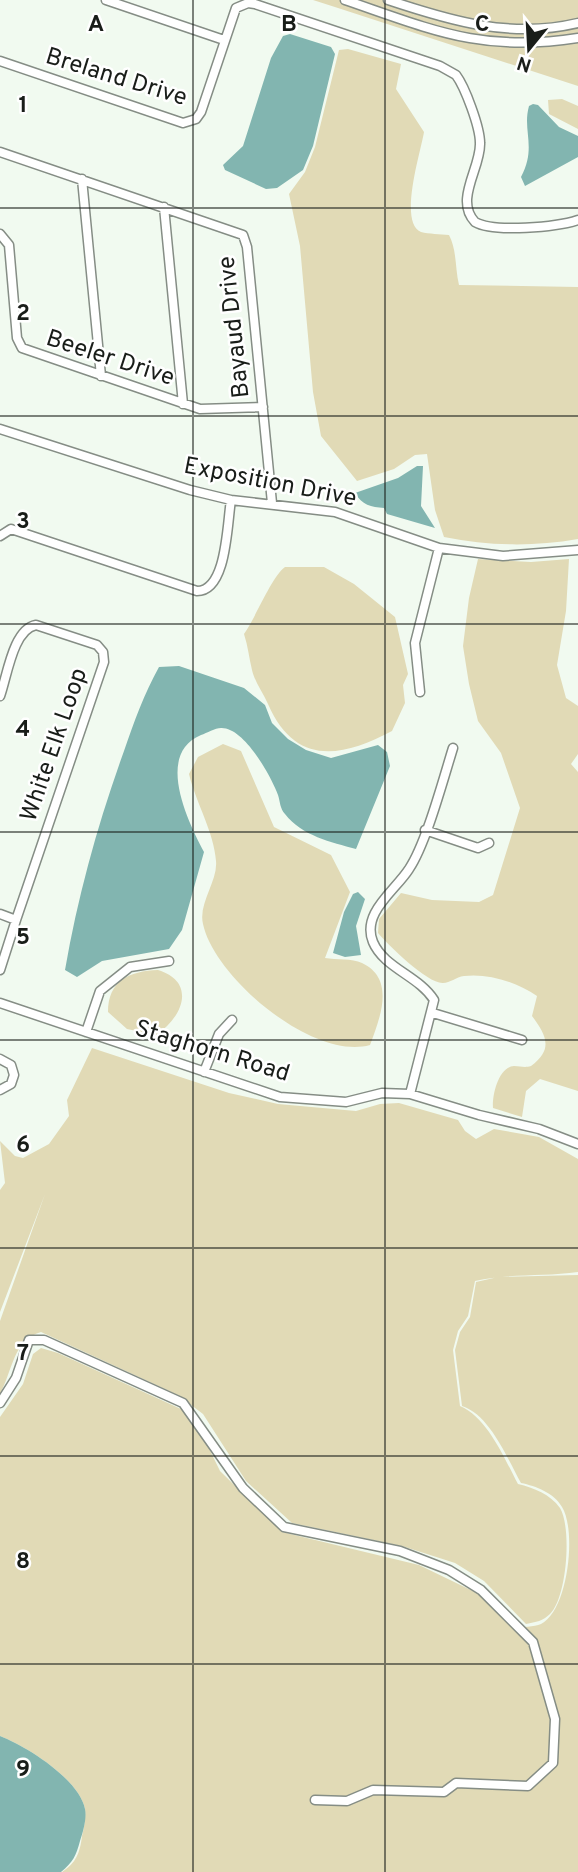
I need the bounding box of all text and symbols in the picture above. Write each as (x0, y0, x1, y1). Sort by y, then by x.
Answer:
text: A (88, 11, 104, 40)
text: B (281, 11, 297, 40)
text: C (475, 11, 489, 40)
north arrow (494, 14, 564, 84)
street label: Breland Drive (42, 42, 190, 114)
text: N (514, 50, 535, 77)
text: 1 (18, 92, 28, 121)
street label: Bayaud Drive (213, 254, 257, 400)
text: 2 (16, 300, 30, 329)
street label: Beeler Drive (42, 324, 178, 394)
street label: Exposition Drive (181, 452, 359, 514)
text: 3 (16, 508, 30, 537)
street label: White Elk Loop (15, 664, 95, 826)
text: 4 (16, 716, 30, 745)
text: 5 (16, 924, 30, 953)
street label: Staghorn Road (131, 1014, 293, 1090)
text: 6 (16, 1132, 30, 1161)
text: 7 (17, 1340, 29, 1369)
text: 8 (16, 1548, 30, 1577)
text: 9 (16, 1756, 30, 1785)

